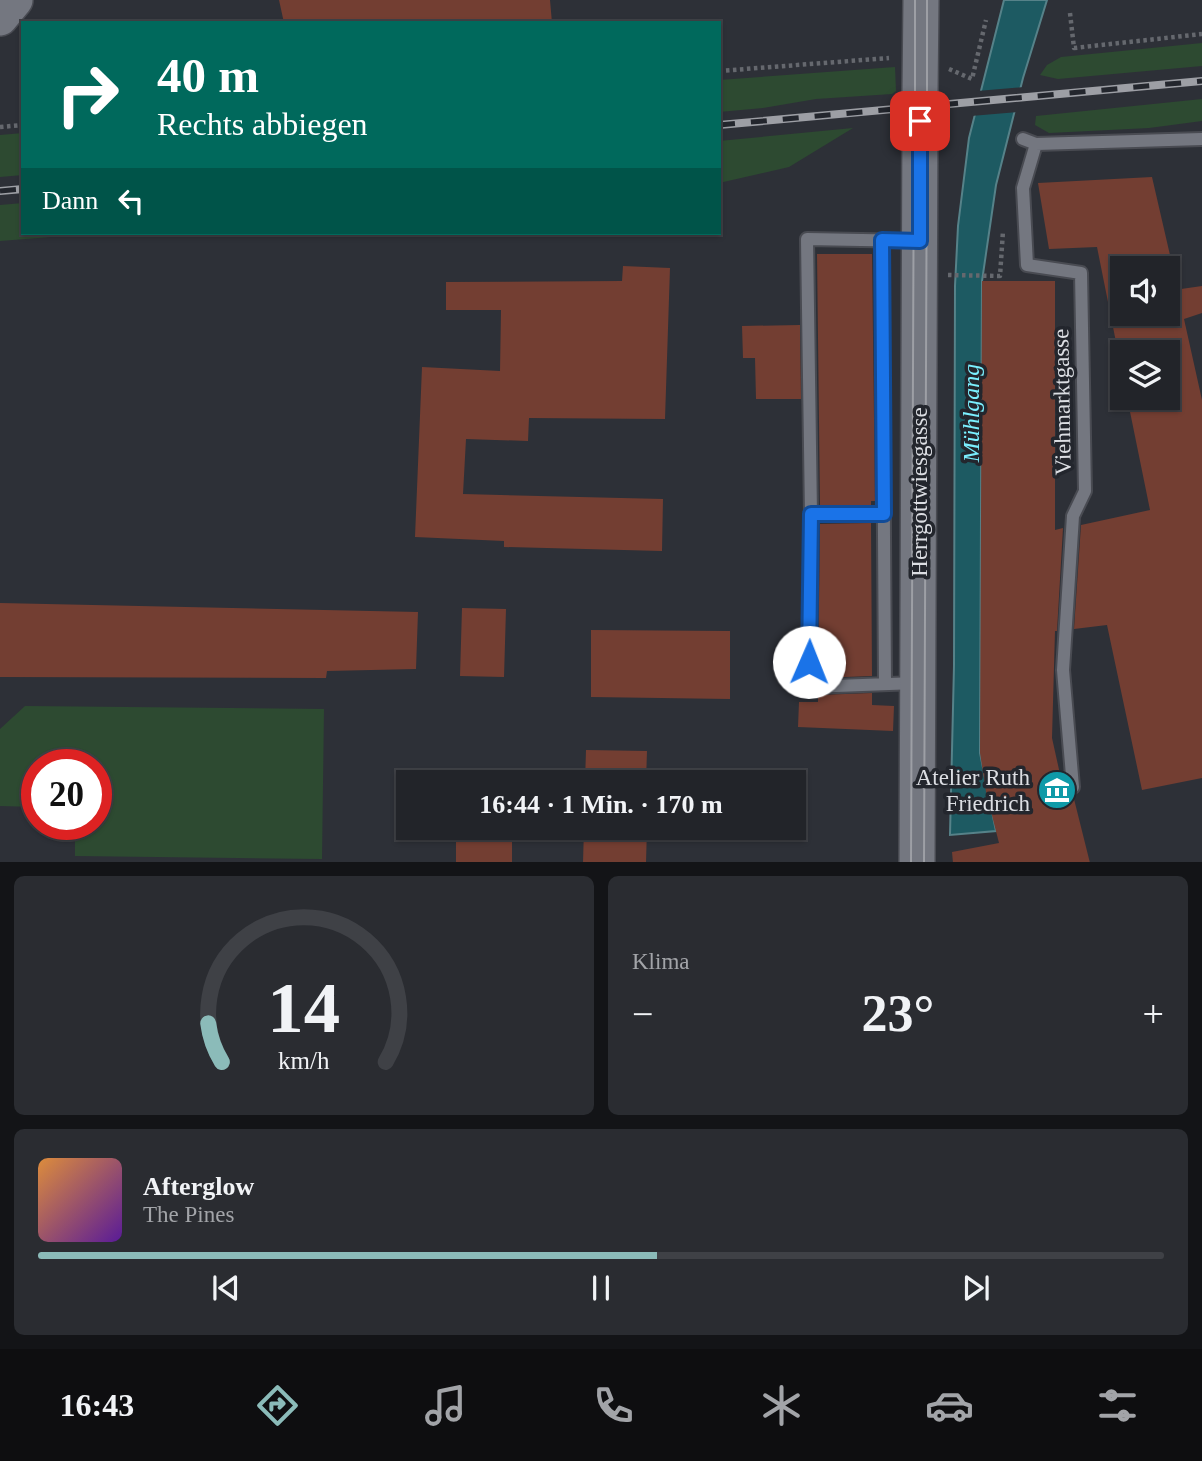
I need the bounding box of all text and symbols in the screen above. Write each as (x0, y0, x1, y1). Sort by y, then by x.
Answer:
text: 40 m (157, 48, 259, 103)
icon: right (42, 49, 133, 140)
pin (890, 91, 950, 151)
icon: arrive (901, 102, 939, 140)
text: Rechts abbiegen (157, 106, 368, 142)
icon: left (112, 182, 150, 220)
text: Dann (42, 186, 98, 215)
map controls (1110, 256, 1180, 410)
button: sound (1110, 256, 1180, 326)
street label: Viehmarktgasse (1048, 328, 1076, 476)
button: layers (1110, 340, 1180, 410)
water label: Mühlgang (958, 364, 984, 463)
street label: Herrgottwiesgasse (907, 407, 932, 577)
position arrow (772, 625, 846, 699)
speed limit sign: 20 (21, 749, 112, 840)
place label: Atelier Ruth Friedrich (916, 765, 1030, 816)
museum icon: Atelier Ruth Friedrich (1036, 769, 1078, 811)
text: 16:44 · 1 Min. · 170 m (479, 790, 723, 819)
text: Klima (632, 949, 690, 974)
text: 14 (268, 967, 340, 1048)
text: 23° (862, 985, 934, 1042)
text: − (632, 993, 653, 1035)
text: + (1143, 993, 1164, 1035)
text: km/h (278, 1046, 330, 1073)
text: Afterglow (143, 1172, 254, 1201)
text: The Pines (143, 1202, 234, 1227)
icon: previous (207, 1269, 245, 1307)
icon: pause (582, 1269, 620, 1307)
icon: next (957, 1269, 995, 1307)
icon: directions (253, 1381, 302, 1430)
icon: music (421, 1381, 470, 1430)
icon: phone (589, 1381, 638, 1430)
icon: climate (757, 1381, 806, 1430)
icon: car (925, 1381, 974, 1430)
icon: filters (1093, 1381, 1142, 1430)
text: 16:43 (60, 1387, 134, 1423)

